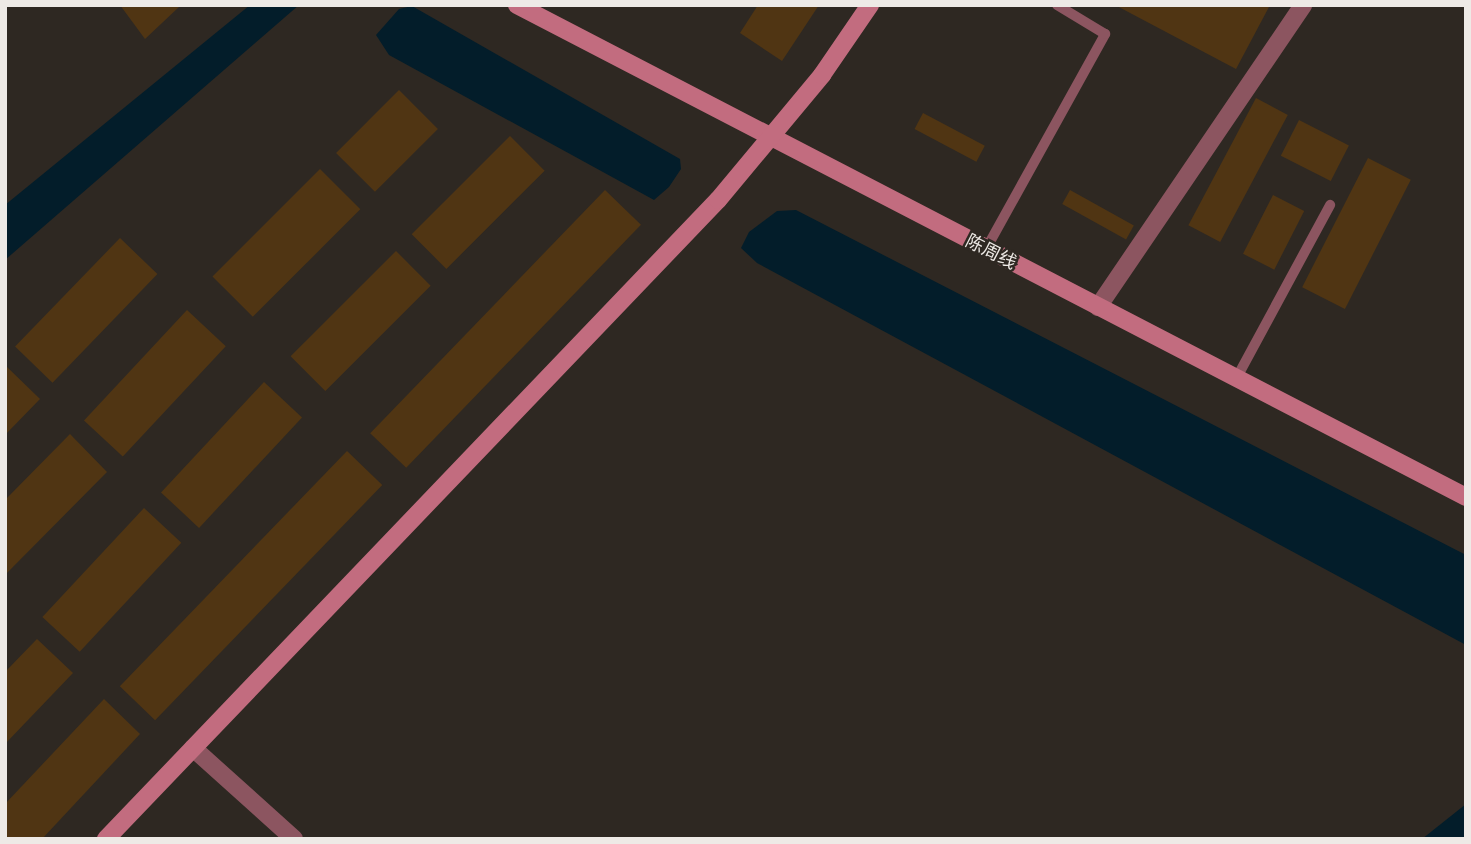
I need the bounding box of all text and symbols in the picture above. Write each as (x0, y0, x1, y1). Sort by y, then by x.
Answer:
street label: 陈周线 (962, 230, 1020, 274)

